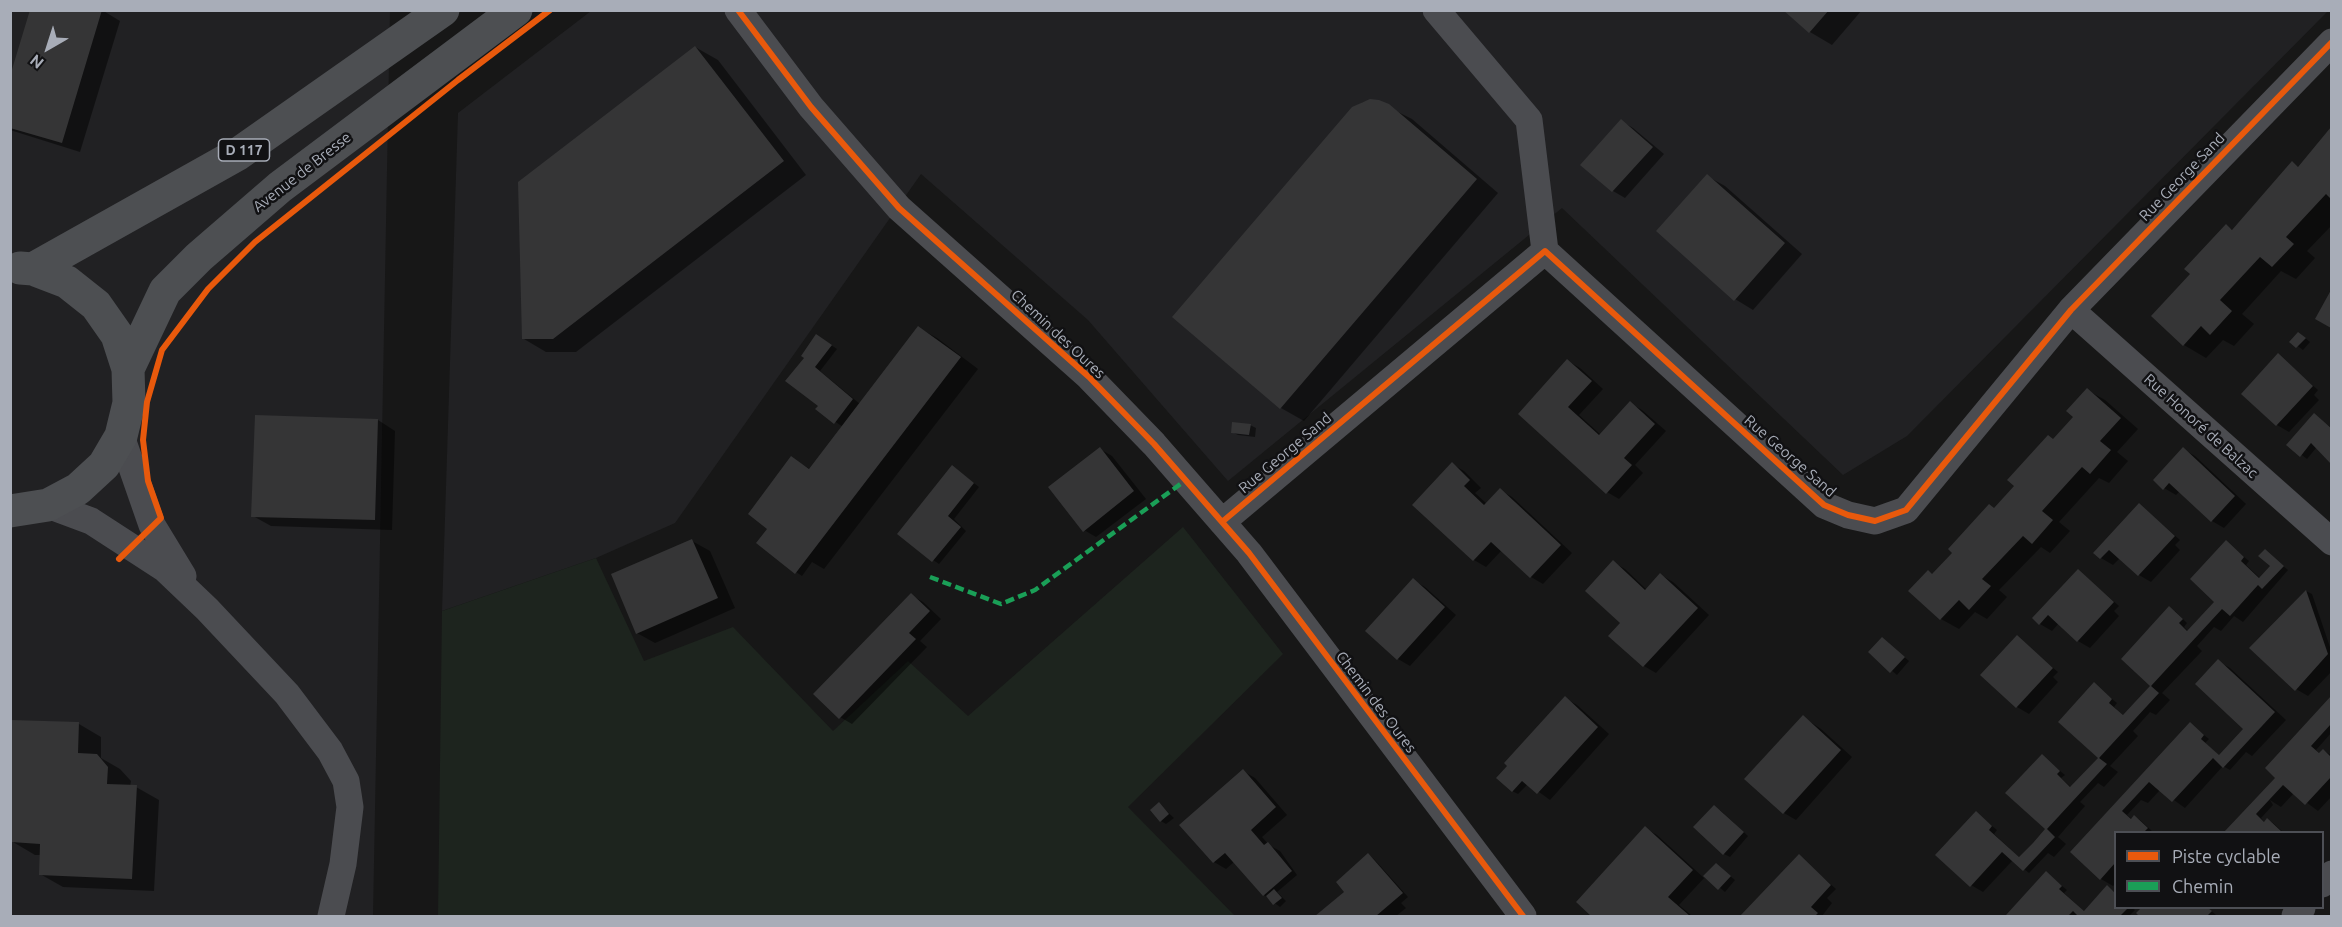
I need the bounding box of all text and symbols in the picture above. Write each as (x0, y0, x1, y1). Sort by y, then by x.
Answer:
north arrow (18, 18, 78, 78)
text: N (26, 51, 47, 73)
street label: Avenue de Bresse (249, 128, 355, 216)
street label: Rue George Sand (2135, 129, 2229, 225)
road number: D 117 (218, 139, 270, 161)
street label: Chemin des Oures (1007, 286, 1109, 382)
street label: Rue Honoré de Balzac (2140, 370, 2262, 482)
street label: Rue George Sand (1235, 409, 1335, 497)
street label: Rue George Sand (1740, 411, 1840, 501)
street label: Chemin des Oures (1332, 648, 1420, 756)
legend (2114, 831, 2324, 909)
text: Piste cyclable (2172, 846, 2281, 866)
text: Chemin (2172, 876, 2233, 896)

